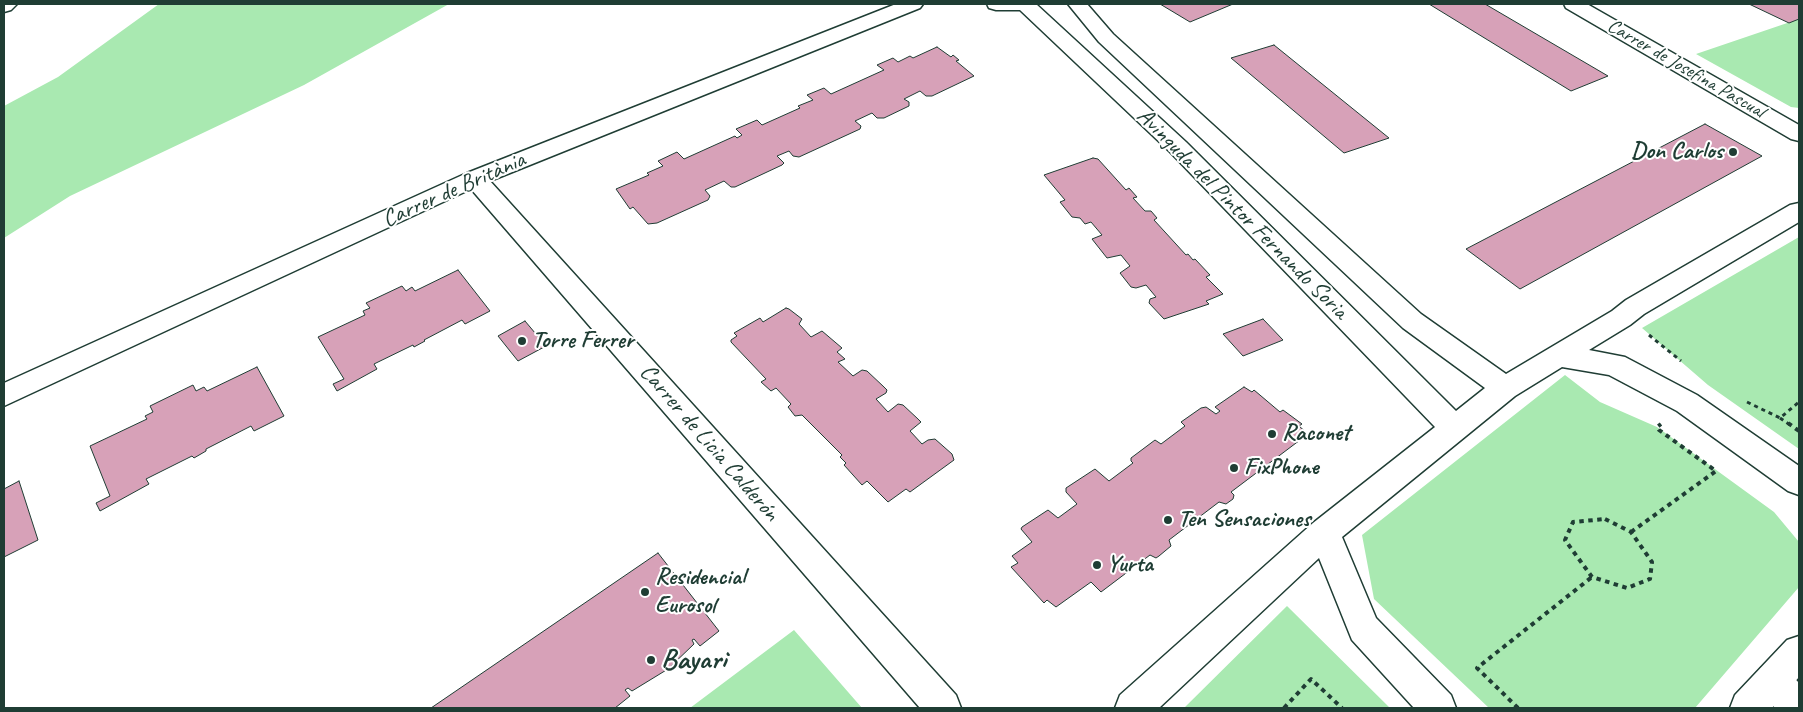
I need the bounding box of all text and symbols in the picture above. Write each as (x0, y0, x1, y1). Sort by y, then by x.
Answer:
street label: Carrer de Josefina Pascual (1603, 14, 1769, 124)
street label: Avinguda del Pintor Fernando Soria (1130, 102, 1354, 326)
place label: Don Carlos (1631, 138, 1723, 166)
street label: Carrer de Britània (378, 146, 530, 234)
marker: Don Carlos (1727, 146, 1739, 158)
place label: Torre Ferrer (532, 327, 633, 355)
marker: Torre Ferrer (516, 335, 528, 347)
street label: Carrer de Licia Calderón (633, 358, 785, 528)
place label: Raconet (1282, 420, 1350, 448)
marker: Raconet (1266, 428, 1278, 440)
place label: FixPhone (1244, 454, 1319, 482)
marker: FixPhone (1228, 462, 1240, 474)
place label: Ten Sensaciones (1178, 506, 1310, 534)
marker: Ten Sensaciones (1162, 514, 1174, 526)
place label: Yurta (1107, 551, 1153, 579)
marker: Yurta (1091, 559, 1103, 571)
place label: Residencial Eurosol (655, 564, 745, 620)
marker: Residencial Eurosol (639, 586, 651, 598)
place label: Bayari (661, 643, 726, 677)
marker: Bayari (645, 654, 657, 666)

